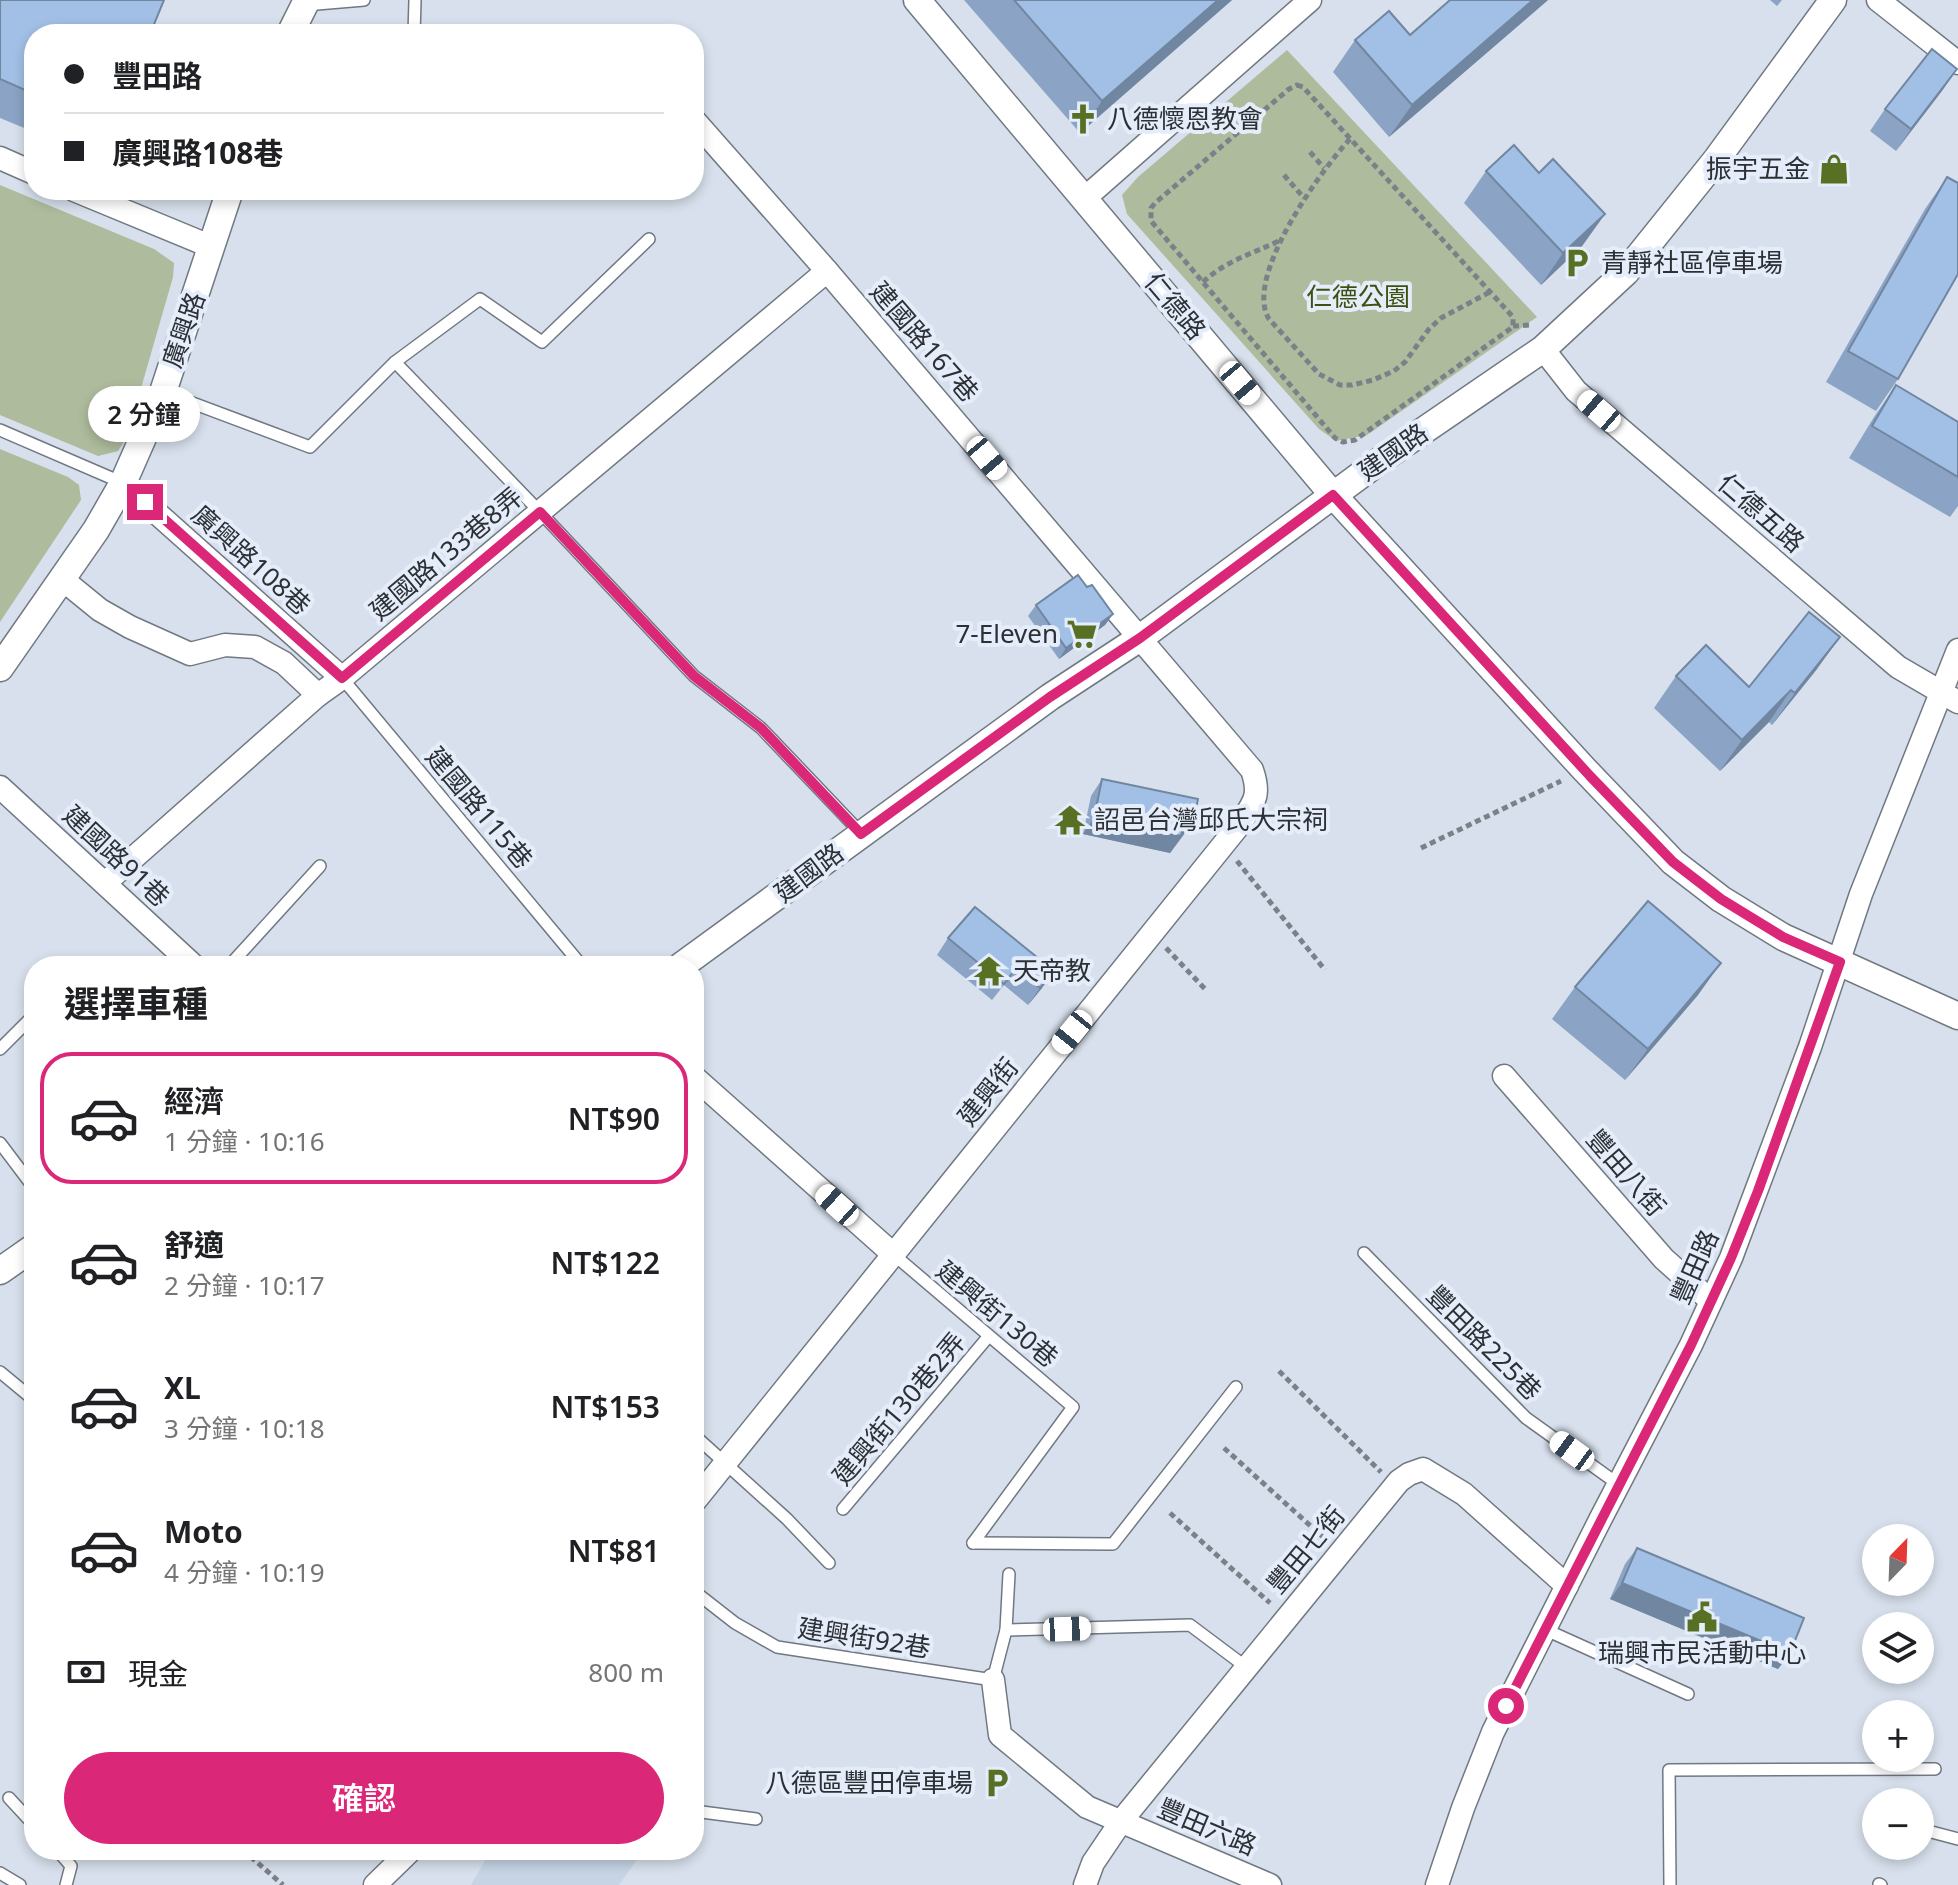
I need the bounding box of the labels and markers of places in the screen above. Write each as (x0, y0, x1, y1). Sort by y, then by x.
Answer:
place label: 八德懷恩教會 (1107, 100, 1263, 136)
church icon: 八德懷恩教會 (1066, 102, 1100, 136)
place label: 振宇五金 (1706, 150, 1810, 186)
shop icon: 振宇五金 (1817, 152, 1851, 186)
place label: 青靜社區停車場 (1601, 244, 1783, 280)
parking icon: 青靜社區停車場 (1560, 246, 1594, 280)
place label: 7-Eleven (956, 615, 1058, 651)
supermarket icon: 7-Eleven (1065, 617, 1099, 651)
place label: 詔邑台灣邱氏大宗祠 (1094, 801, 1328, 837)
temple icon: 詔邑台灣邱氏大宗祠 (1053, 803, 1087, 837)
place label: 天帝教 (1013, 952, 1091, 988)
temple icon: 天帝教 (972, 954, 1006, 988)
public building icon: 瑞興市民活動中心 (1685, 1600, 1719, 1634)
place label: 瑞興市民活動中心 (1598, 1634, 1806, 1670)
place label: 八德區豐田停車場 (765, 1764, 973, 1800)
parking icon: 八德區豐田停車場 (980, 1766, 1014, 1800)

